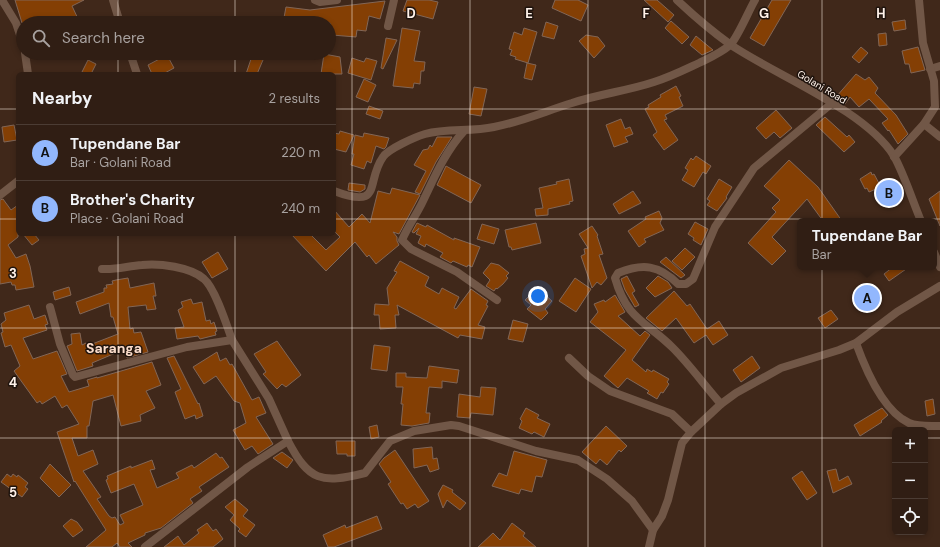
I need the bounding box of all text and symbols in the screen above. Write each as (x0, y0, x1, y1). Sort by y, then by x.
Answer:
text: D (406, 5, 416, 22)
text: E (525, 5, 533, 22)
text: F (642, 5, 650, 22)
text: G (759, 5, 769, 22)
text: H (876, 5, 886, 22)
search box (16, 16, 336, 60)
icon: search (30, 27, 52, 49)
text: Search here (62, 28, 145, 48)
street label: Golani Road (795, 67, 849, 107)
text: Nearby (32, 87, 92, 109)
text: 2 results (269, 90, 320, 107)
text: Tupendane Bar (70, 134, 180, 154)
text: A (40, 144, 50, 161)
text: 220 m (281, 144, 320, 161)
text: Bar · Golani Road (70, 154, 171, 171)
pin: B (876, 178, 902, 208)
text: Brother's Charity (70, 190, 195, 210)
text: B (41, 200, 49, 217)
text: 240 m (281, 200, 320, 217)
text: Place · Golani Road (70, 210, 184, 227)
popup (797, 218, 937, 270)
text: Tupendane Bar (812, 226, 922, 246)
text: Bar (812, 246, 831, 263)
text: 3 (9, 265, 17, 282)
pin: A (854, 283, 880, 313)
your location (528, 286, 548, 306)
district label: Saranga (86, 339, 142, 357)
text: 4 (9, 374, 17, 391)
map controls (892, 427, 928, 535)
button: + (892, 427, 928, 463)
button: − (892, 463, 928, 499)
text: 5 (9, 484, 17, 501)
button: locate (892, 499, 928, 535)

